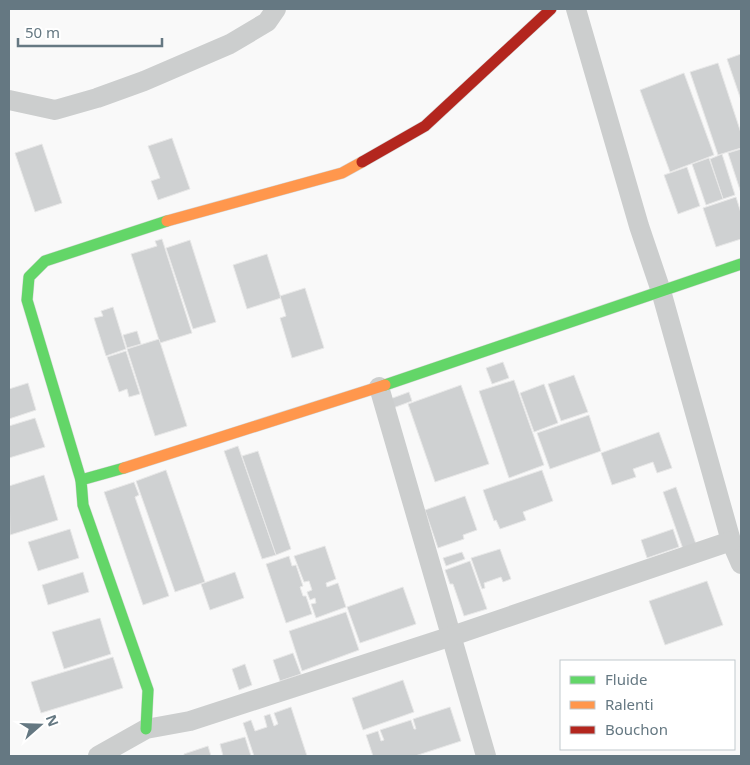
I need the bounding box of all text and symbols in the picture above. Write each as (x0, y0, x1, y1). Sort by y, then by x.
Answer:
scale bar (18, 15, 161, 47)
text: 50 m (25, 22, 60, 42)
legend (560, 660, 735, 750)
text: Fluide (605, 669, 647, 689)
text: Ralenti (605, 694, 654, 714)
north arrow (15, 700, 65, 750)
text: N (42, 712, 64, 729)
text: Bouchon (605, 719, 668, 739)

